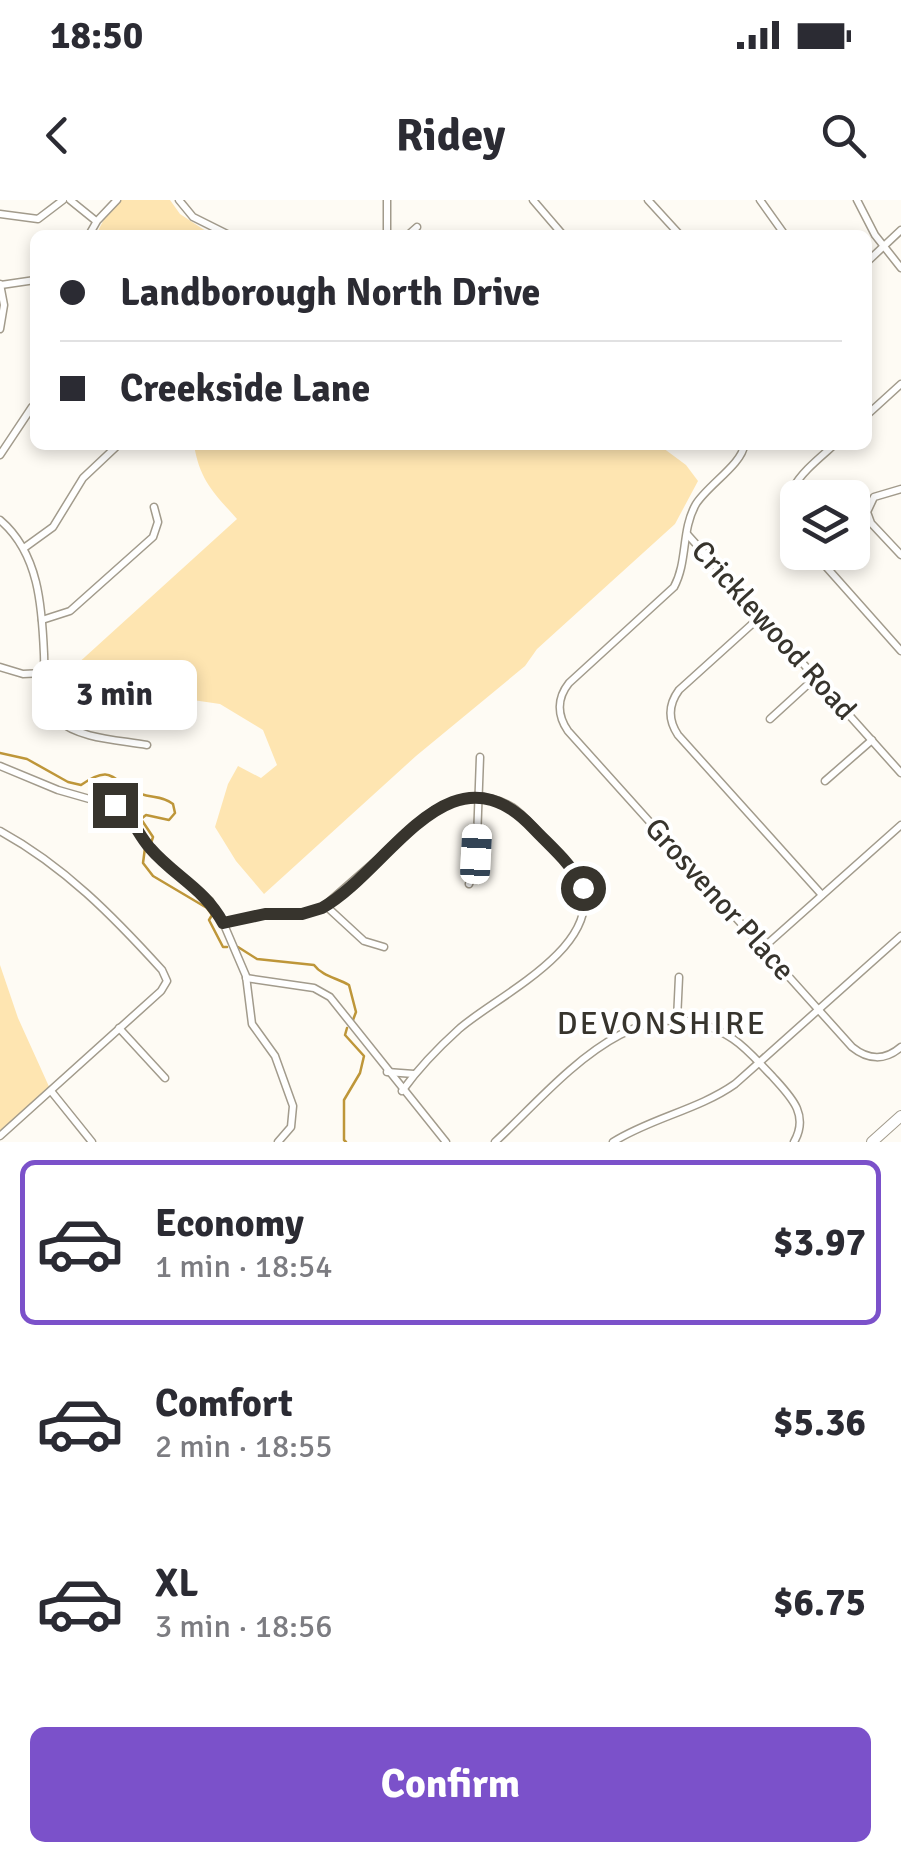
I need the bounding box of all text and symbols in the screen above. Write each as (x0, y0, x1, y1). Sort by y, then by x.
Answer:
text: 18:50 (50, 12, 143, 59)
icon: back (30, 108, 85, 163)
text: Ridey (396, 108, 505, 163)
icon: search (816, 108, 871, 163)
text: Landborough North Drive (120, 269, 540, 316)
text: Creekside Lane (120, 365, 370, 412)
map controls (780, 480, 870, 570)
button: layers (780, 480, 870, 570)
street label: Cricklewood Road (683, 533, 864, 728)
callout: 3 min (32, 660, 198, 730)
text: 3 min (76, 675, 153, 714)
route end (93, 783, 138, 828)
street label: Grosvenor Place (637, 810, 802, 988)
car (459, 823, 493, 885)
route start (561, 866, 606, 911)
district label: DEVONSHIRE (557, 1004, 767, 1043)
icon: car (35, 1198, 125, 1288)
text: Economy (155, 1200, 304, 1247)
text: $3.97 (773, 1219, 866, 1266)
text: 1 min · 18:54 (155, 1247, 333, 1286)
icon: car (35, 1378, 125, 1468)
text: Comfort (155, 1380, 293, 1427)
text: $5.36 (773, 1399, 866, 1446)
text: 2 min · 18:55 (155, 1427, 333, 1466)
icon: car (35, 1558, 125, 1648)
text: XL (155, 1560, 198, 1607)
text: $6.75 (773, 1579, 866, 1626)
text: 3 min · 18:56 (155, 1607, 333, 1646)
button: Confirm (30, 1727, 871, 1842)

